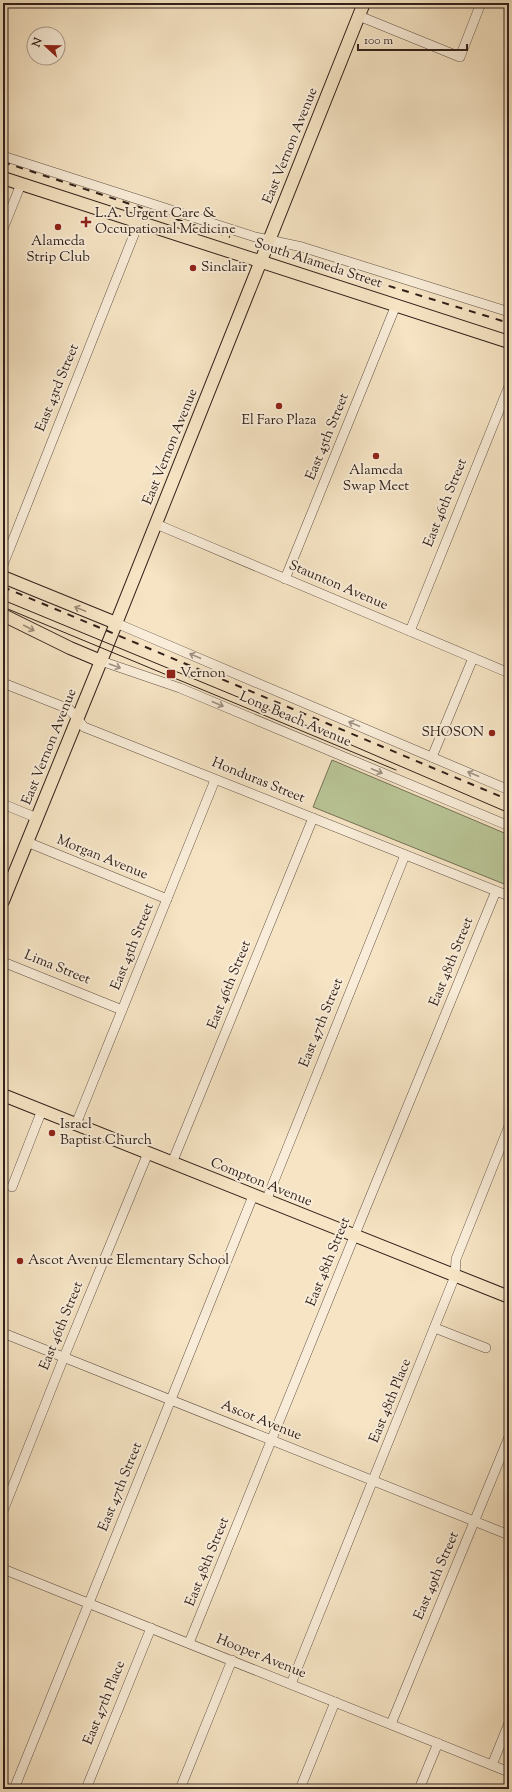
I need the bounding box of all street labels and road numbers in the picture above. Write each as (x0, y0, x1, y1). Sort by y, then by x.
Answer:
street label: East Vernon Avenue (259, 85, 323, 207)
street label: South Alameda Street (252, 234, 385, 294)
street label: East 43rd Street (31, 341, 85, 435)
street label: East Vernon Avenue (139, 386, 203, 508)
street label: East 45th Street (301, 390, 355, 483)
street label: East 46th Street (419, 455, 473, 550)
street label: Staunton Avenue (285, 556, 391, 616)
street label: East Vernon Avenue (18, 686, 82, 808)
street label: Long Beach Avenue (236, 687, 354, 753)
street label: Honduras Street (208, 753, 308, 809)
street label: Morgan Avenue (53, 831, 151, 885)
street label: East 45th Street (106, 900, 160, 993)
street label: East 48th Street (425, 914, 479, 1009)
street label: East 46th Street (203, 937, 257, 1032)
street label: Lima Street (21, 946, 93, 990)
street label: East 47th Street (295, 975, 349, 1071)
street label: Compton Avenue (207, 1153, 315, 1213)
street label: East 48th Street (302, 1214, 356, 1309)
street label: East 46th Street (35, 1278, 89, 1373)
street label: East 48th Place (365, 1356, 417, 1446)
street label: Ascot Avenue (218, 1396, 304, 1446)
street label: East 47th Street (94, 1439, 148, 1535)
street label: East 48th Street (181, 1514, 235, 1609)
street label: East 49th Street (409, 1529, 465, 1623)
street label: Hooper Avenue (213, 1630, 309, 1684)
street label: East 47th Place (79, 1658, 131, 1748)

